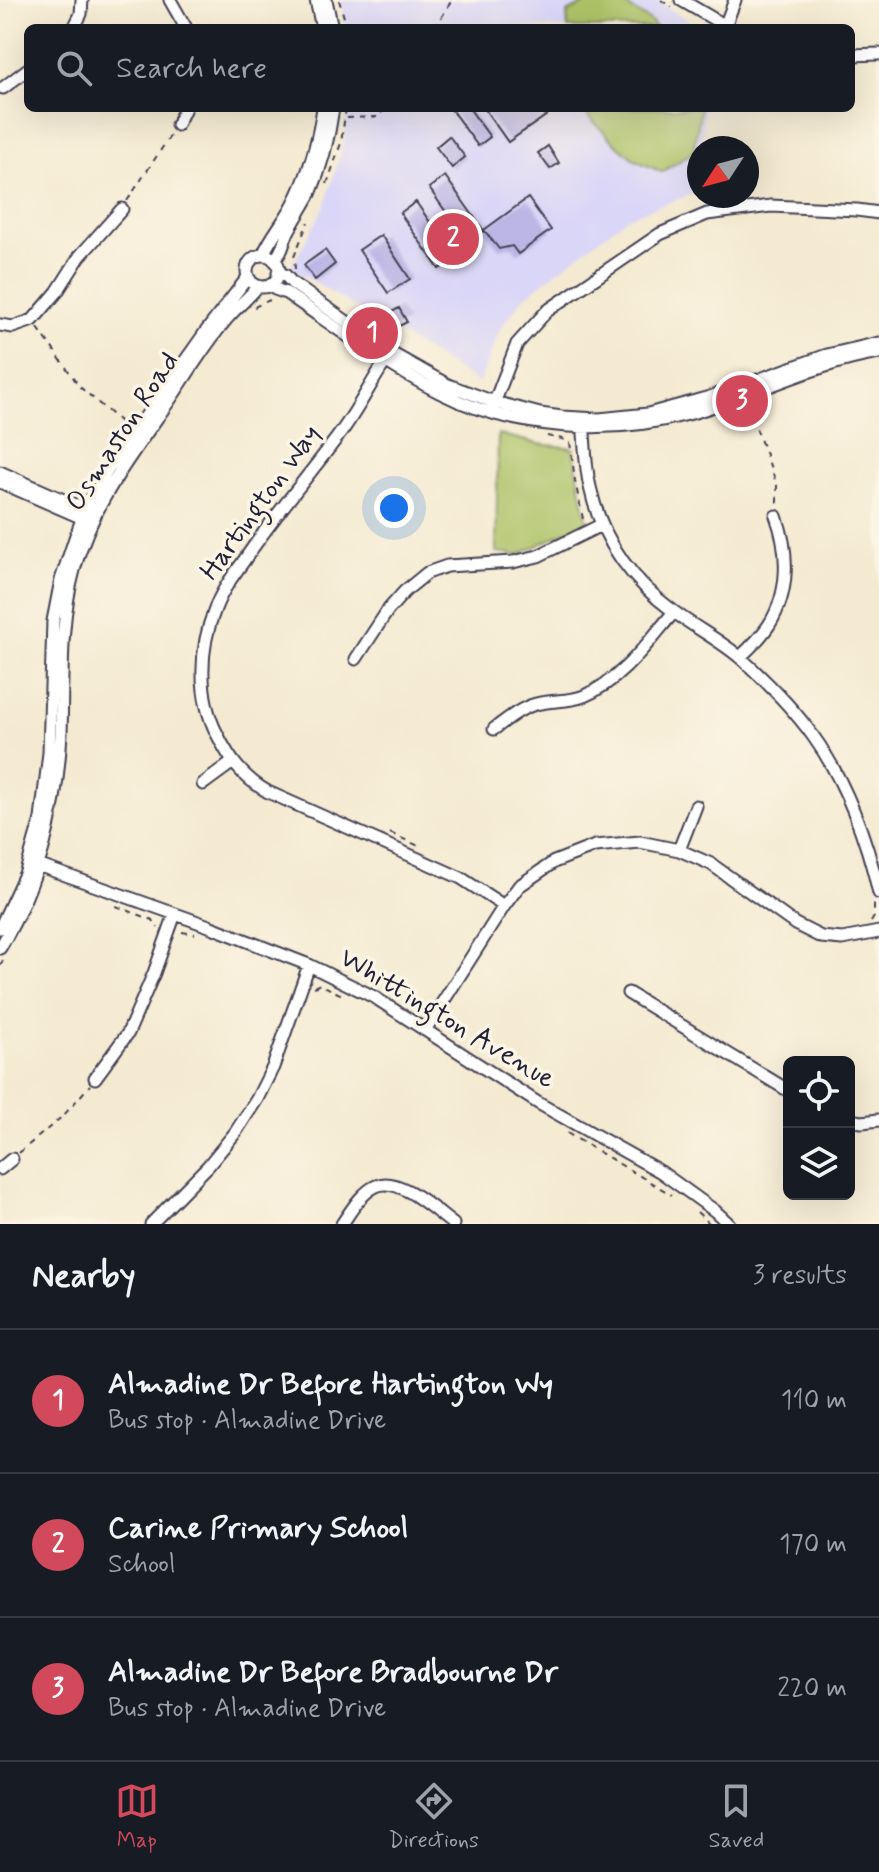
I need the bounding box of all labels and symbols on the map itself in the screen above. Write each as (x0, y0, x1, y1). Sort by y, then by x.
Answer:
north arrow (687, 136, 759, 208)
pin: 2 (427, 209, 479, 269)
pin: 1 (346, 303, 398, 363)
street label: Osmaston Road (58, 345, 188, 519)
pin: 3 (716, 371, 768, 431)
street label: Hartington Way (192, 418, 332, 590)
your location (374, 488, 414, 528)
street label: Whittington Avenue (331, 940, 562, 1101)

